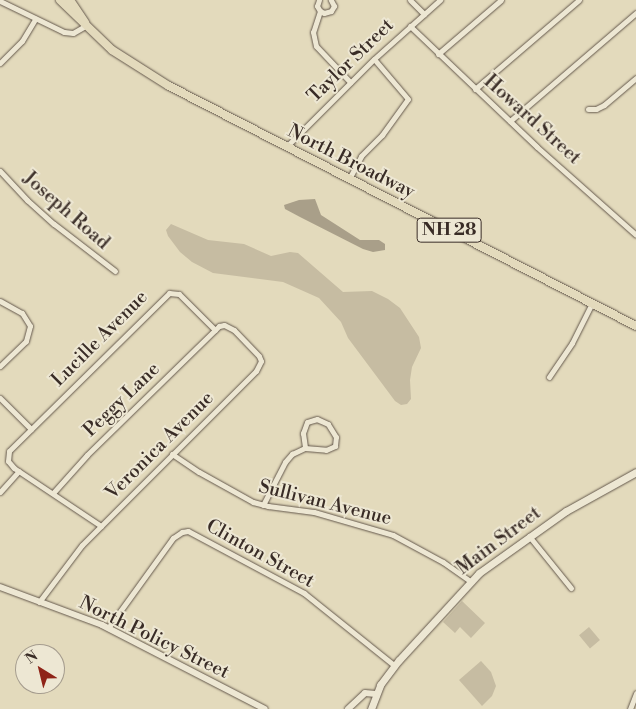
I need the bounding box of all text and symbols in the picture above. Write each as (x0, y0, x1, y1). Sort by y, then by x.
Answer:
street label: Taylor Street (303, 14, 399, 108)
street label: Howard Street (479, 70, 585, 170)
street label: North Broadway (283, 120, 419, 204)
street label: Joseph Road (18, 167, 114, 255)
road number: NH 28 (416, 214, 482, 246)
street label: Lucille Avenue (47, 286, 153, 392)
street label: Peggy Lane (79, 358, 165, 442)
street label: Veronica Avenue (101, 387, 219, 505)
street label: Sullivan Avenue (256, 475, 394, 531)
street label: Main Street (452, 502, 546, 580)
street label: Clinton Street (202, 515, 318, 593)
street label: North Policy Street (75, 592, 233, 684)
north arrow (15, 644, 65, 694)
text: N (22, 647, 42, 668)

